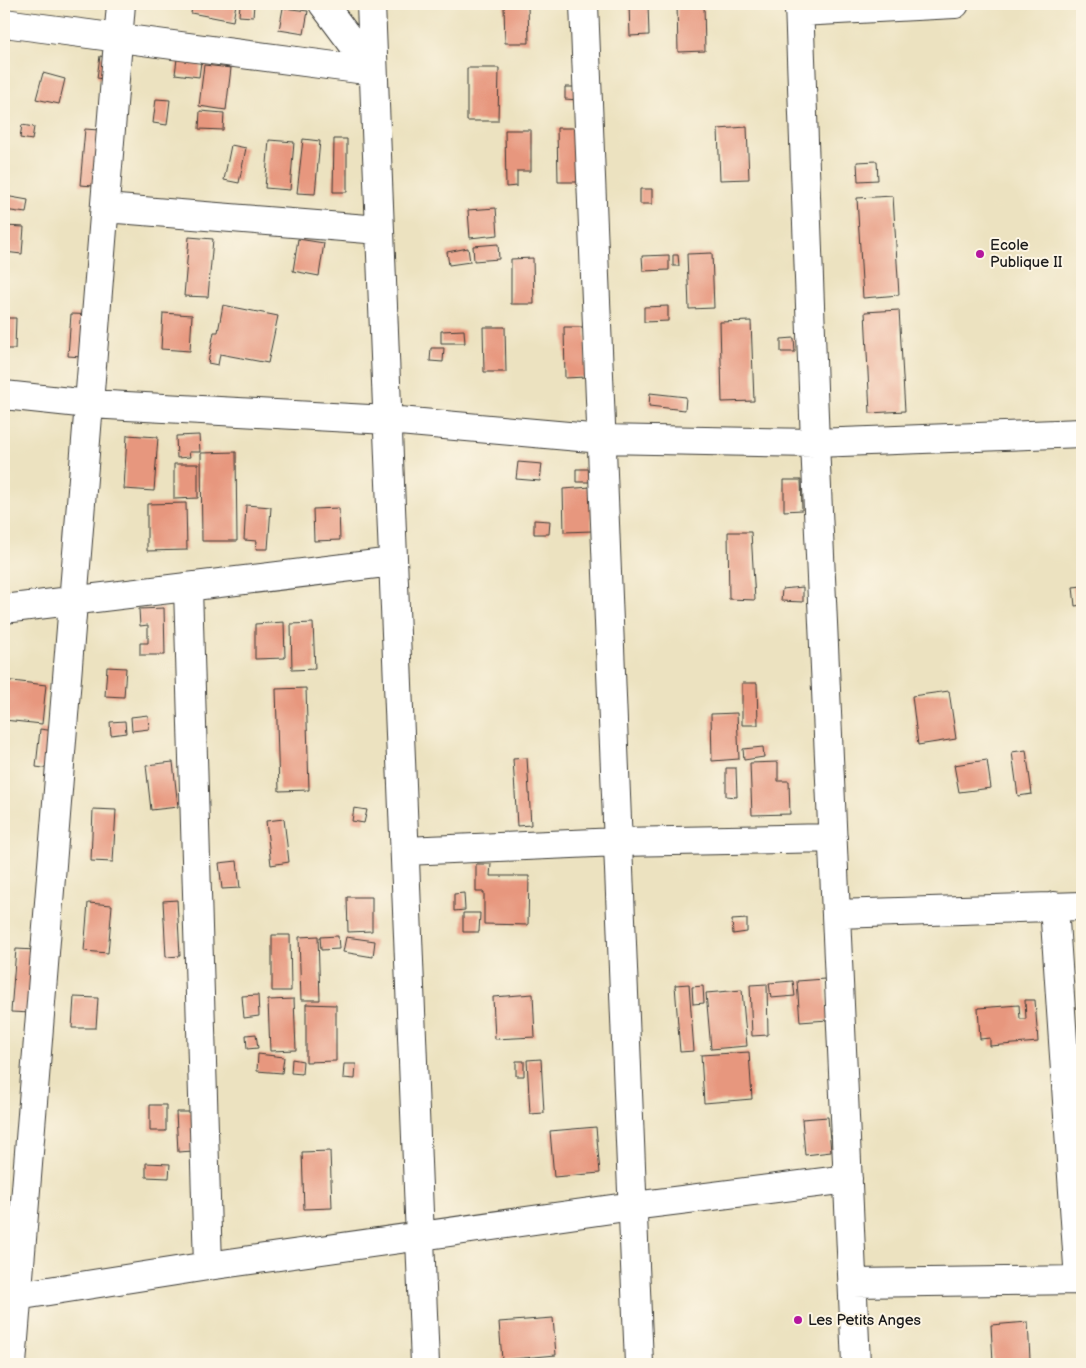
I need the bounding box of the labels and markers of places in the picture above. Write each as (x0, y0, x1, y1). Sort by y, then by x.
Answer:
place label: Ecole Publique II (990, 236, 1063, 272)
marker: Ecole Publique II (974, 248, 986, 260)
place label: Les Petits Anges (808, 1311, 922, 1330)
marker: Les Petits Anges (792, 1314, 804, 1326)

